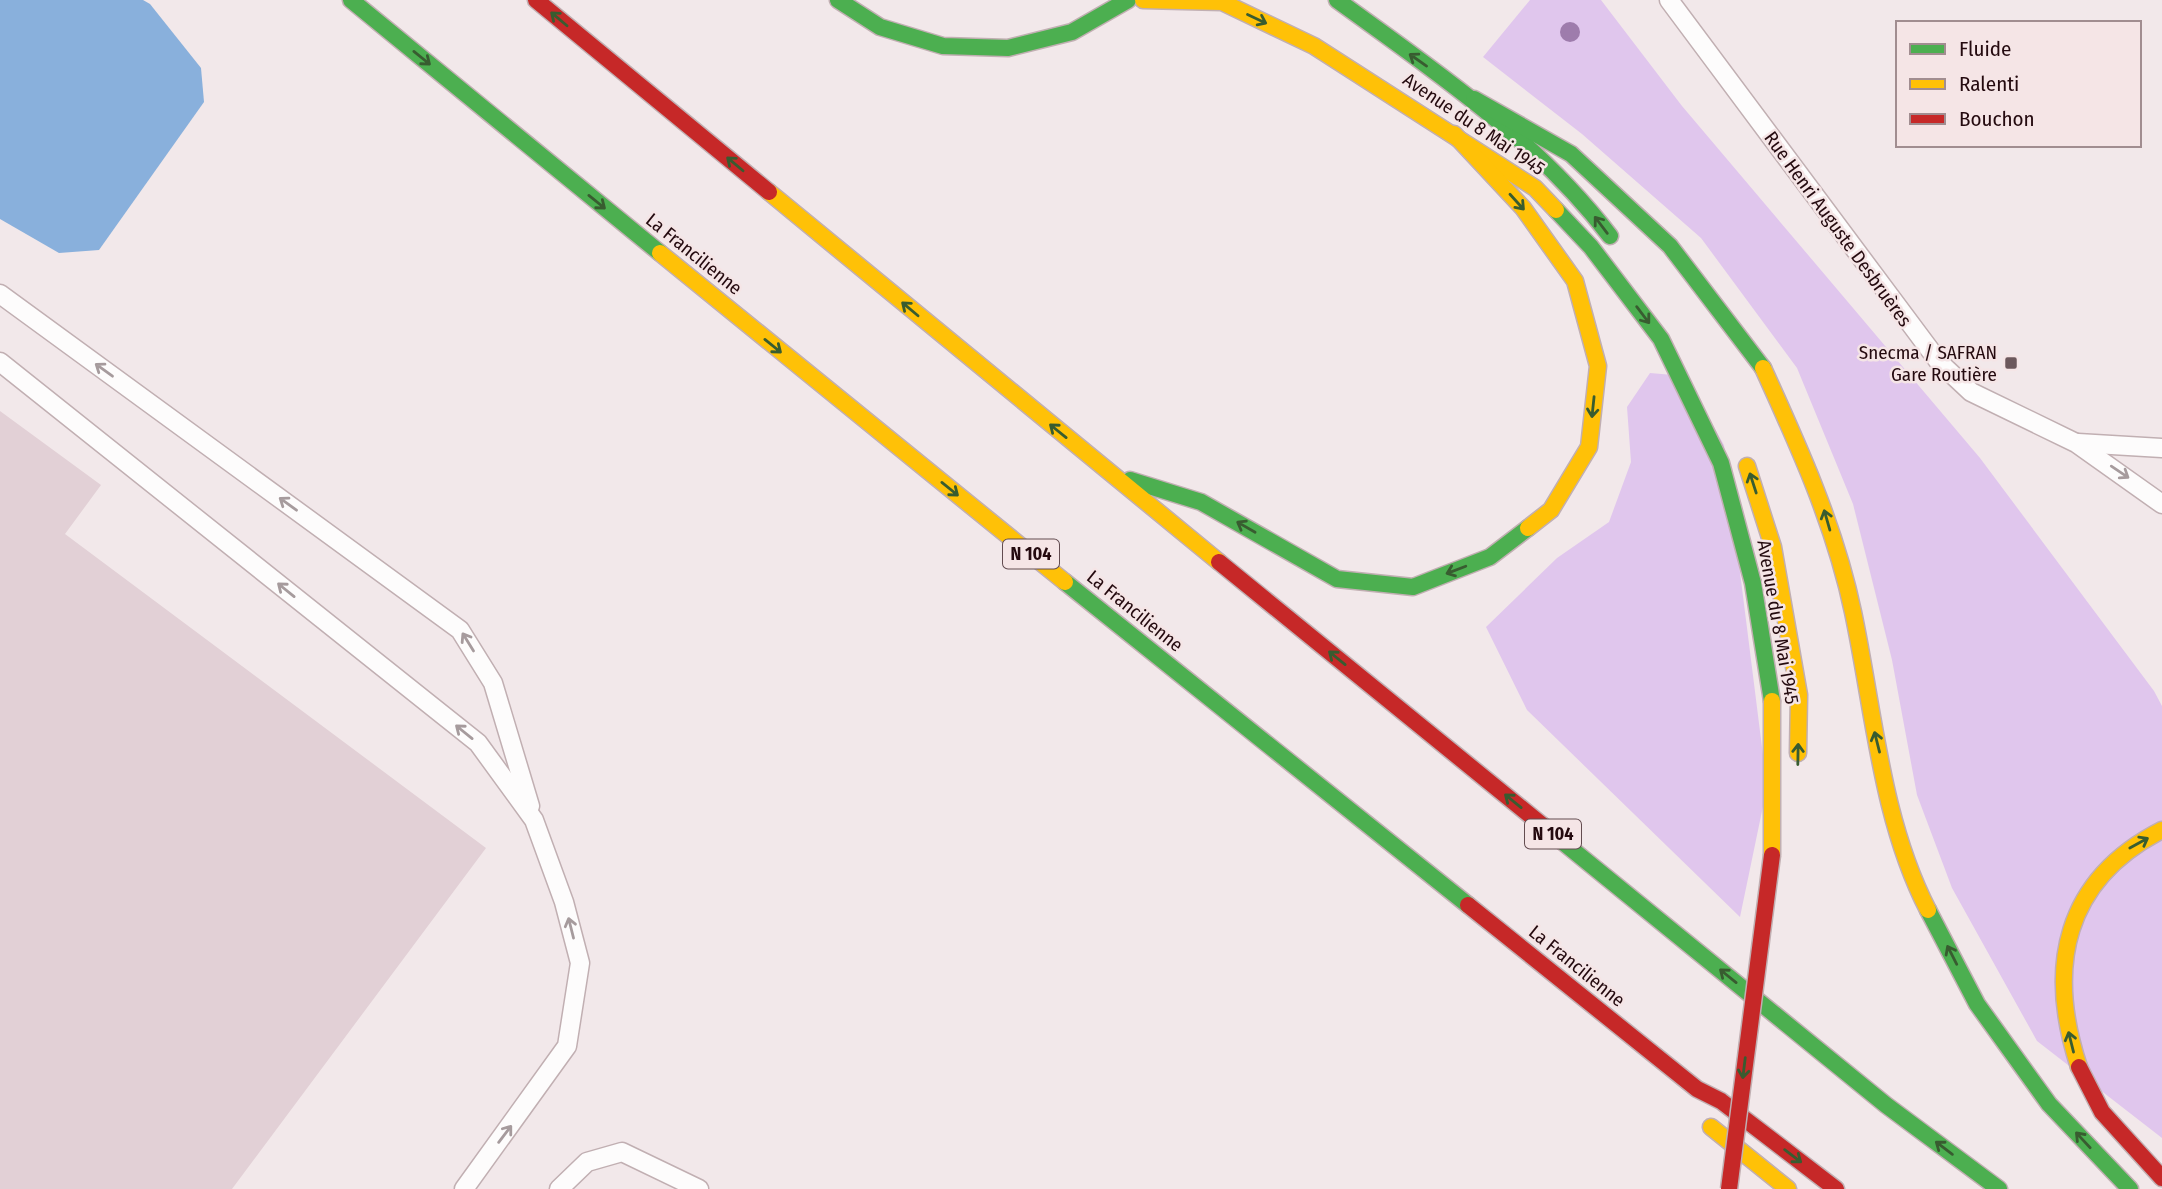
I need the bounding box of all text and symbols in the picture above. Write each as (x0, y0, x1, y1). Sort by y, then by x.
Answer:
one-way arrow (551, 11, 569, 27)
one-way arrow (1246, 13, 1267, 26)
legend (1896, 21, 2141, 147)
text: Fluide (1959, 36, 2011, 62)
one-way arrow (412, 50, 430, 65)
one-way arrow (1409, 53, 1428, 67)
street label: Avenue du 8 Mai 1945 (1399, 68, 1549, 180)
text: Ralenti (1959, 71, 2019, 97)
text: Bouchon (1959, 106, 2035, 132)
street label: Rue Henri Auguste Desbruères (1759, 127, 1917, 331)
one-way arrow (726, 156, 744, 172)
one-way arrow (1509, 193, 1525, 211)
one-way arrow (588, 194, 606, 210)
street label: La Francilienne (641, 208, 747, 300)
one-way arrow (1594, 216, 1609, 235)
one-way arrow (902, 301, 920, 317)
one-way arrow (1635, 305, 1650, 324)
one-way arrow (764, 338, 782, 354)
place label: Snecma / SAFRAN Gare Routière (1859, 341, 1997, 386)
marker: Snecma / SAFRAN Gare Routière (2003, 355, 2019, 371)
one-way arrow (95, 363, 114, 377)
one-way arrow (1587, 395, 1600, 418)
one-way arrow (1050, 423, 1068, 439)
one-way arrow (2109, 466, 2129, 480)
one-way arrow (1745, 472, 1758, 494)
one-way arrow (941, 482, 959, 497)
one-way arrow (279, 497, 298, 512)
one-way arrow (1820, 509, 1833, 532)
one-way arrow (1236, 520, 1256, 534)
street label: Avenue du 8 Mai 1945 (1752, 538, 1804, 706)
road number: N 104 (1003, 540, 1059, 568)
street label: La Francilienne (1082, 565, 1188, 657)
one-way arrow (1446, 565, 1468, 578)
one-way arrow (278, 583, 296, 598)
one-way arrow (460, 633, 474, 653)
one-way arrow (1328, 650, 1346, 665)
one-way arrow (455, 725, 474, 740)
one-way arrow (1870, 731, 1883, 754)
one-way arrow (1791, 743, 1804, 766)
one-way arrow (1505, 794, 1523, 809)
road number: N 104 (1525, 820, 1581, 848)
one-way arrow (2128, 836, 2149, 849)
one-way arrow (564, 918, 577, 940)
street label: La Francilienne (1524, 920, 1630, 1012)
one-way arrow (1944, 945, 1958, 966)
one-way arrow (1719, 968, 1737, 983)
one-way arrow (2064, 1031, 2077, 1053)
one-way arrow (1738, 1056, 1751, 1079)
one-way arrow (498, 1126, 513, 1144)
one-way arrow (2075, 1131, 2091, 1149)
one-way arrow (1935, 1141, 1954, 1155)
one-way arrow (1783, 1149, 1802, 1164)

